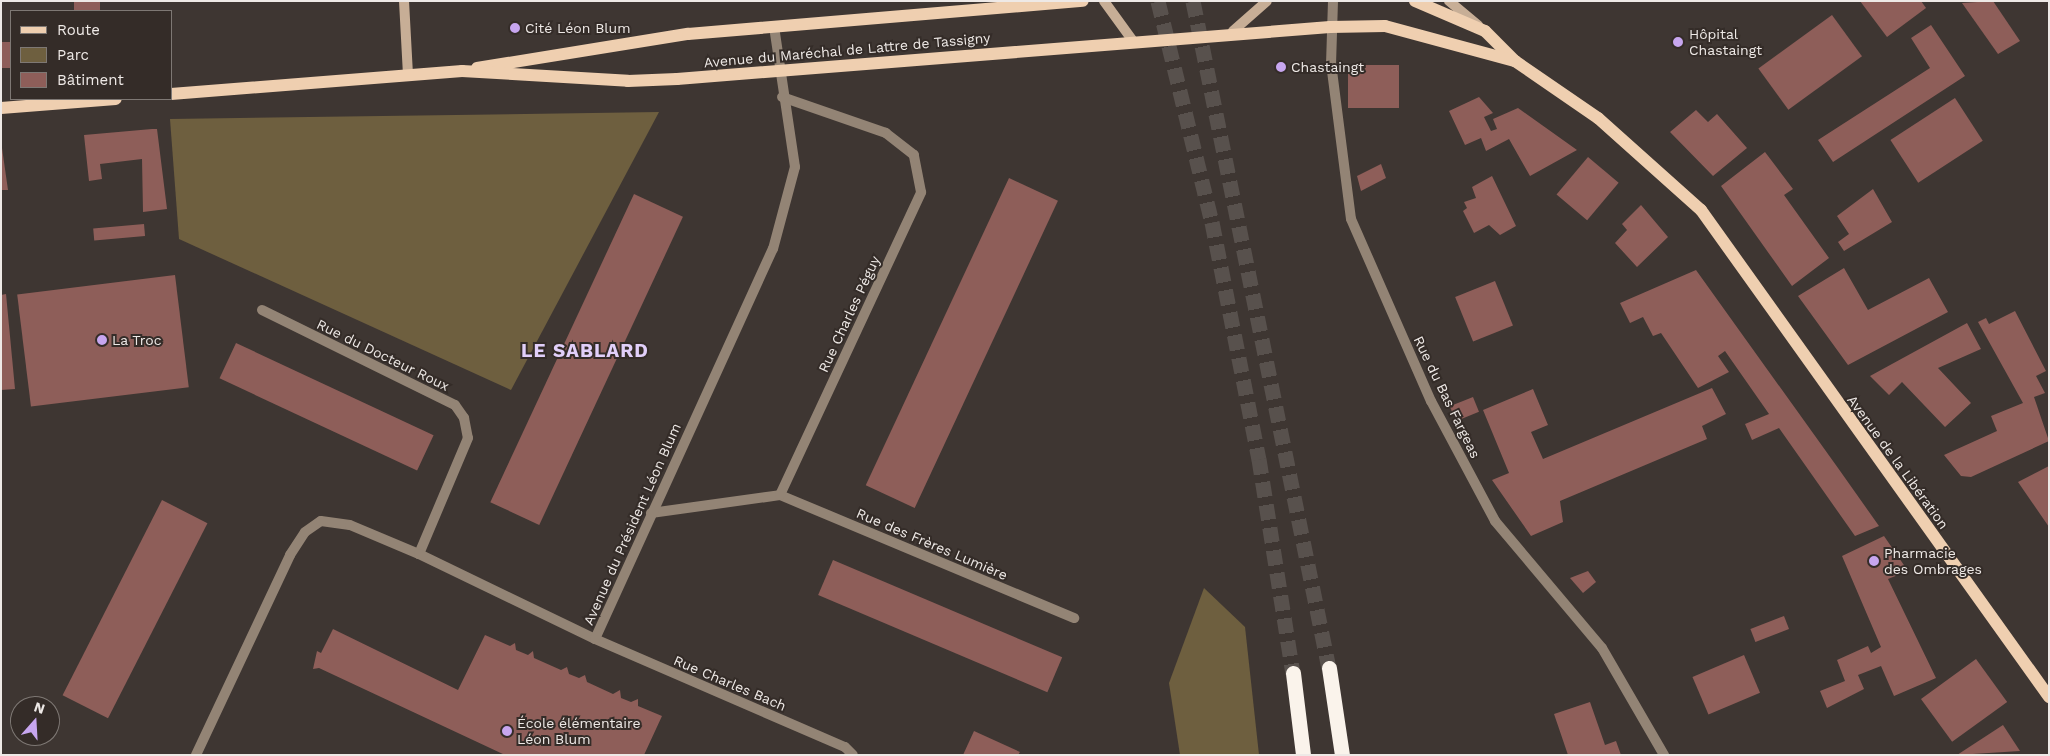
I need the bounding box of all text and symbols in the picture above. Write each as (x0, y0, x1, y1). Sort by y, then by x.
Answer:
legend (10, 10, 172, 100)
place label: Cité Léon Blum (525, 20, 631, 36)
text: Route (57, 21, 100, 39)
marker: Cité Léon Blum (509, 22, 521, 34)
place label: Hôpital Chastaingt (1689, 26, 1762, 58)
street label: Avenue du Maréchal de Lattre de Tassigny (703, 29, 991, 71)
marker: Hôpital Chastaingt (1671, 35, 1685, 49)
text: Parc (57, 46, 89, 64)
place label: Chastaingt (1291, 59, 1364, 75)
marker: Chastaingt (1275, 61, 1287, 73)
text: Bâtiment (57, 71, 124, 89)
street label: Rue Charles Péguy (815, 253, 883, 375)
street label: Rue du Docteur Roux (314, 315, 452, 395)
place label: La Troc (112, 332, 162, 348)
street label: Rue du Bas Fargeas (1410, 333, 1484, 461)
marker: La Troc (96, 334, 108, 346)
district label: LE SABLARD (520, 340, 650, 362)
street label: Avenue de la Libération (1844, 392, 1952, 532)
street label: Avenue du Président Léon Blum (580, 420, 684, 628)
street label: Rue des Frères Lumière (854, 505, 1010, 583)
place label: Pharmacie des Ombrages (1884, 545, 1982, 578)
marker: Pharmacie des Ombrages (1868, 555, 1880, 567)
street label: Rue Charles Bach (671, 652, 789, 714)
north arrow (10, 696, 60, 746)
text: N (32, 699, 47, 717)
place label: École élémentaire Léon Blum (517, 715, 641, 748)
marker: École élémentaire Léon Blum (501, 725, 513, 737)

